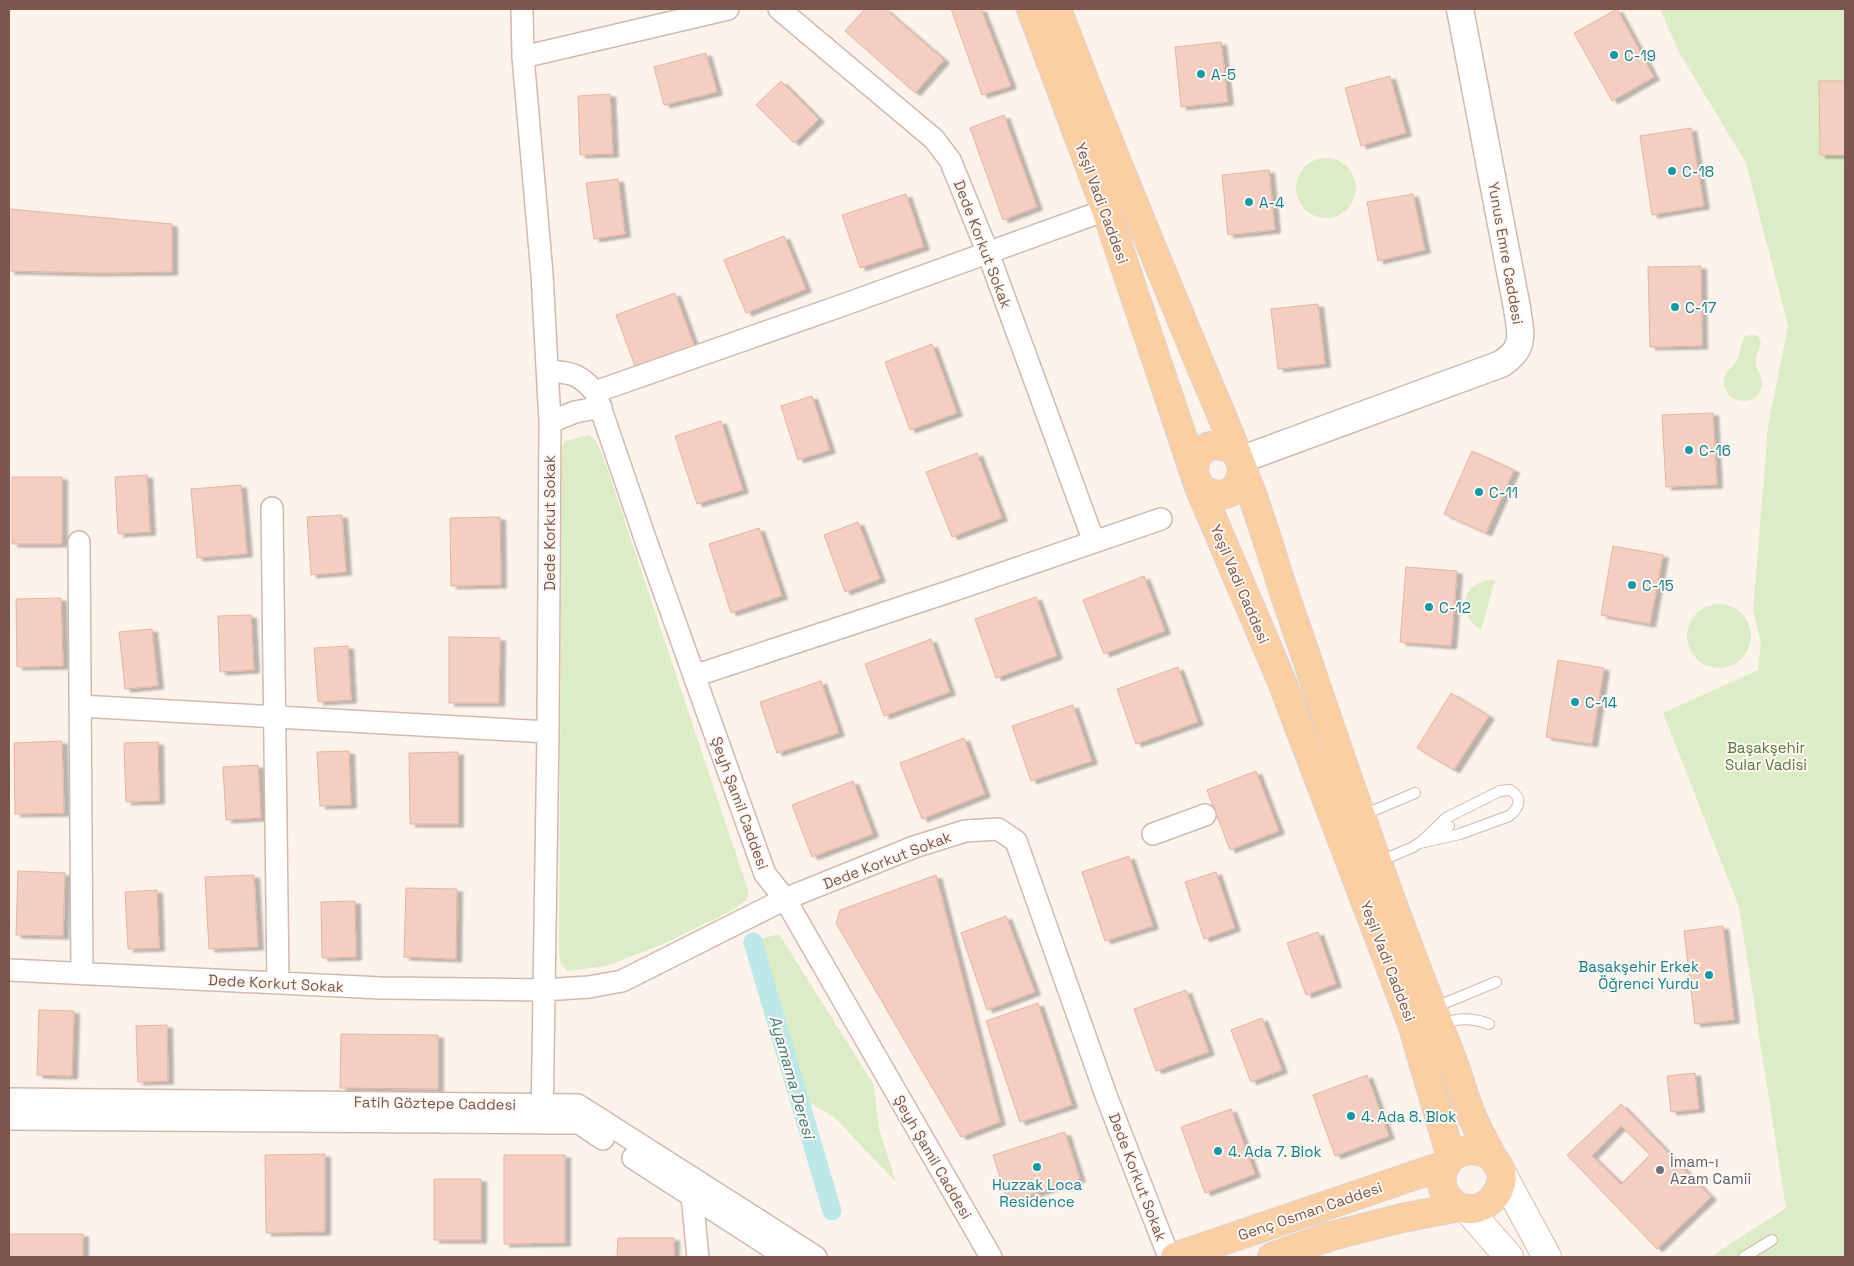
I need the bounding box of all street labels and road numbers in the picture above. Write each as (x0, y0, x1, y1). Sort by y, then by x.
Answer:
street label: Yeşil Vadi Caddesi (1071, 140, 1133, 266)
street label: Dede Korkut Sokak (950, 177, 1016, 311)
street label: Yunus Emre Caddesi (1484, 180, 1528, 326)
street label: Dede Korkut Sokak (540, 455, 559, 591)
street label: Yeşil Vadi Caddesi (1206, 521, 1274, 647)
street label: Şeyh Şamil Caddesi (707, 734, 773, 872)
street label: Dede Korkut Sokak (820, 827, 954, 893)
street label: Yeşil Vadi Caddesi (1356, 898, 1420, 1024)
street label: Dede Korkut Sokak (208, 970, 344, 996)
street label: Fatih Göztepe Caddesi (354, 1092, 516, 1114)
street label: Şeyh Şamil Caddesi (890, 1092, 976, 1222)
street label: Dede Korkut Sokak (1105, 1110, 1171, 1244)
street label: Genç Osman Caddesi (1235, 1177, 1385, 1245)

